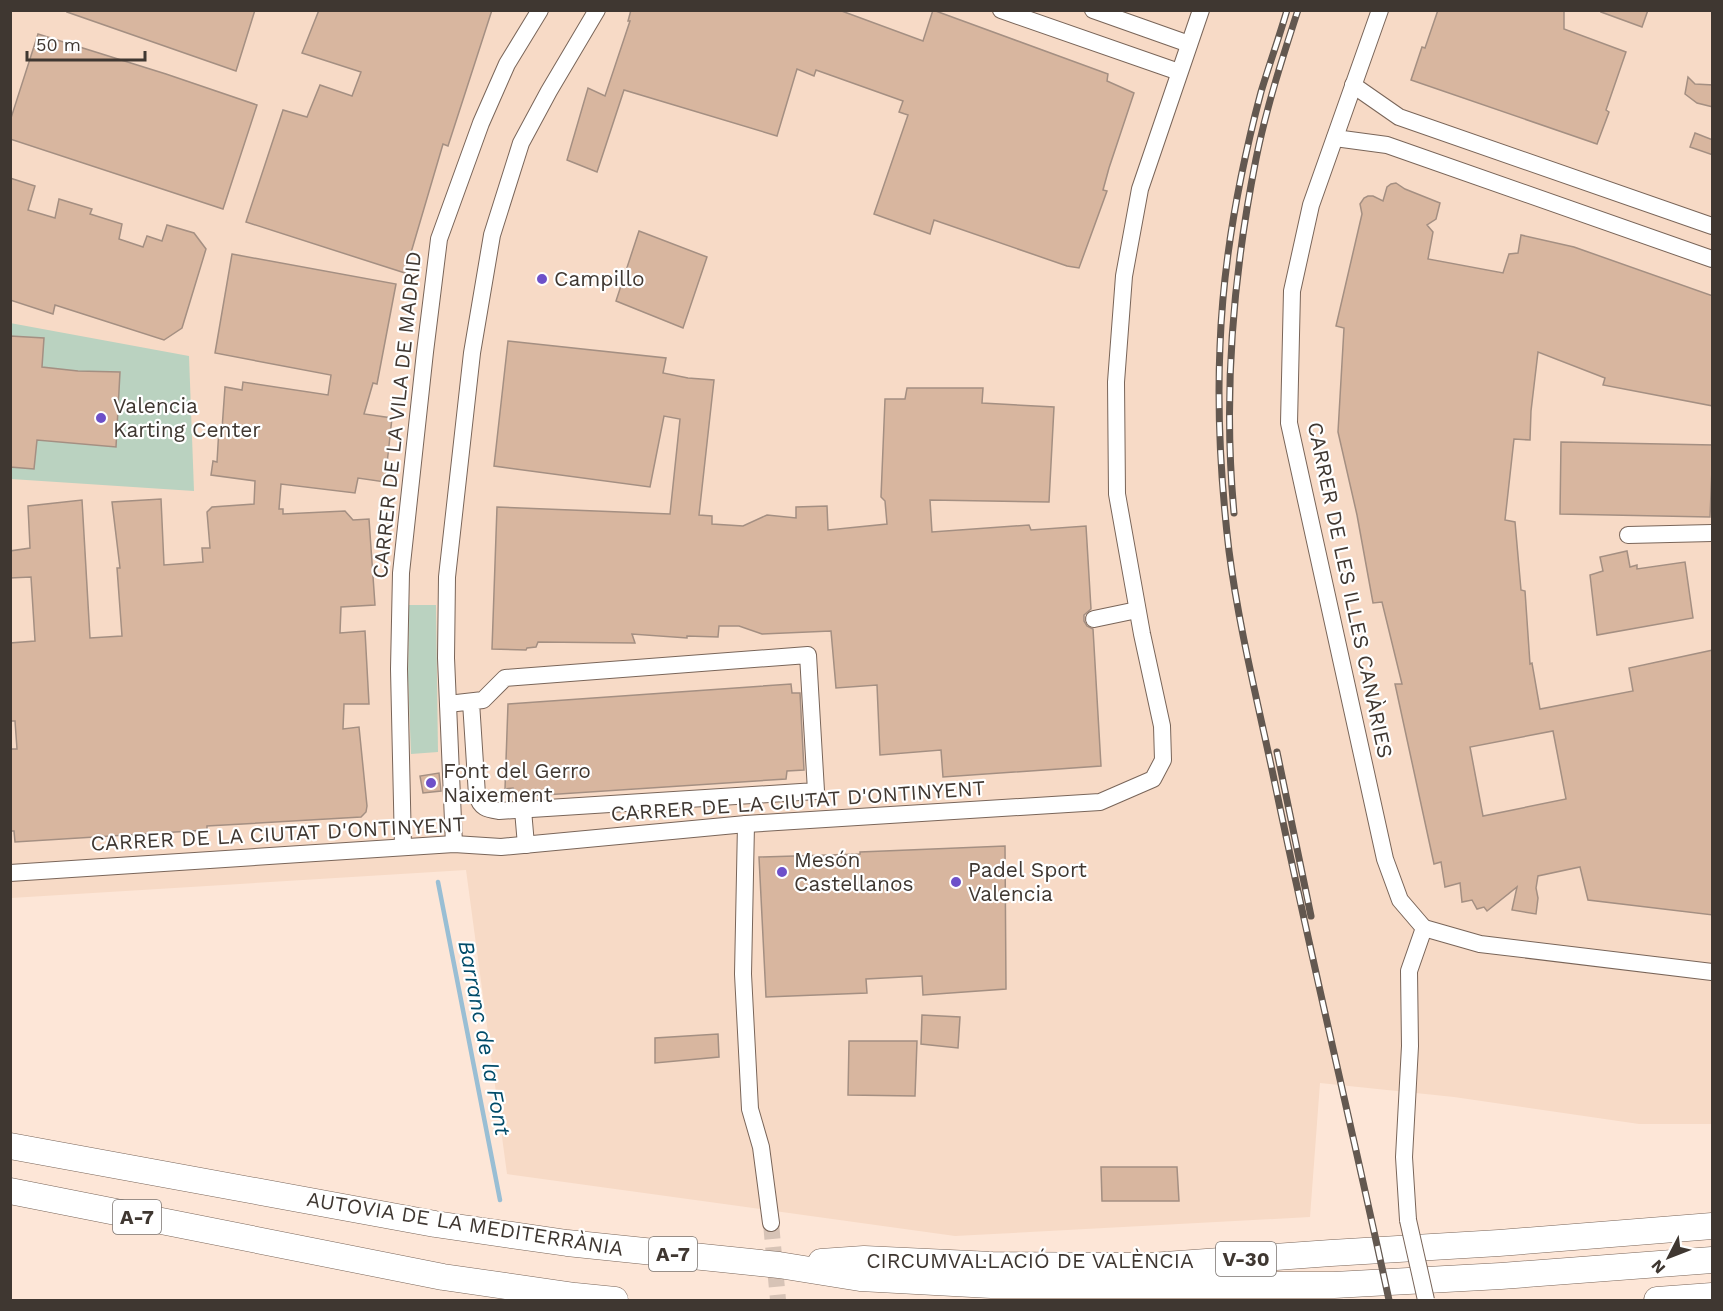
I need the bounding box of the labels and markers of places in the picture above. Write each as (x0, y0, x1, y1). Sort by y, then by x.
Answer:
place label: Campillo (554, 266, 645, 291)
marker: Campillo (535, 272, 549, 286)
place label: Valencia Karting Center (113, 393, 261, 442)
marker: Valencia Karting Center (94, 411, 108, 425)
place label: Font del Gerro Naixement (443, 758, 591, 807)
marker: Font del Gerro Naixement (424, 776, 438, 790)
place label: Mesón Castellanos (794, 847, 914, 896)
place label: Padel Sport Valencia (968, 857, 1087, 906)
marker: Mesón Castellanos (775, 865, 789, 879)
marker: Padel Sport Valencia (949, 875, 963, 889)

